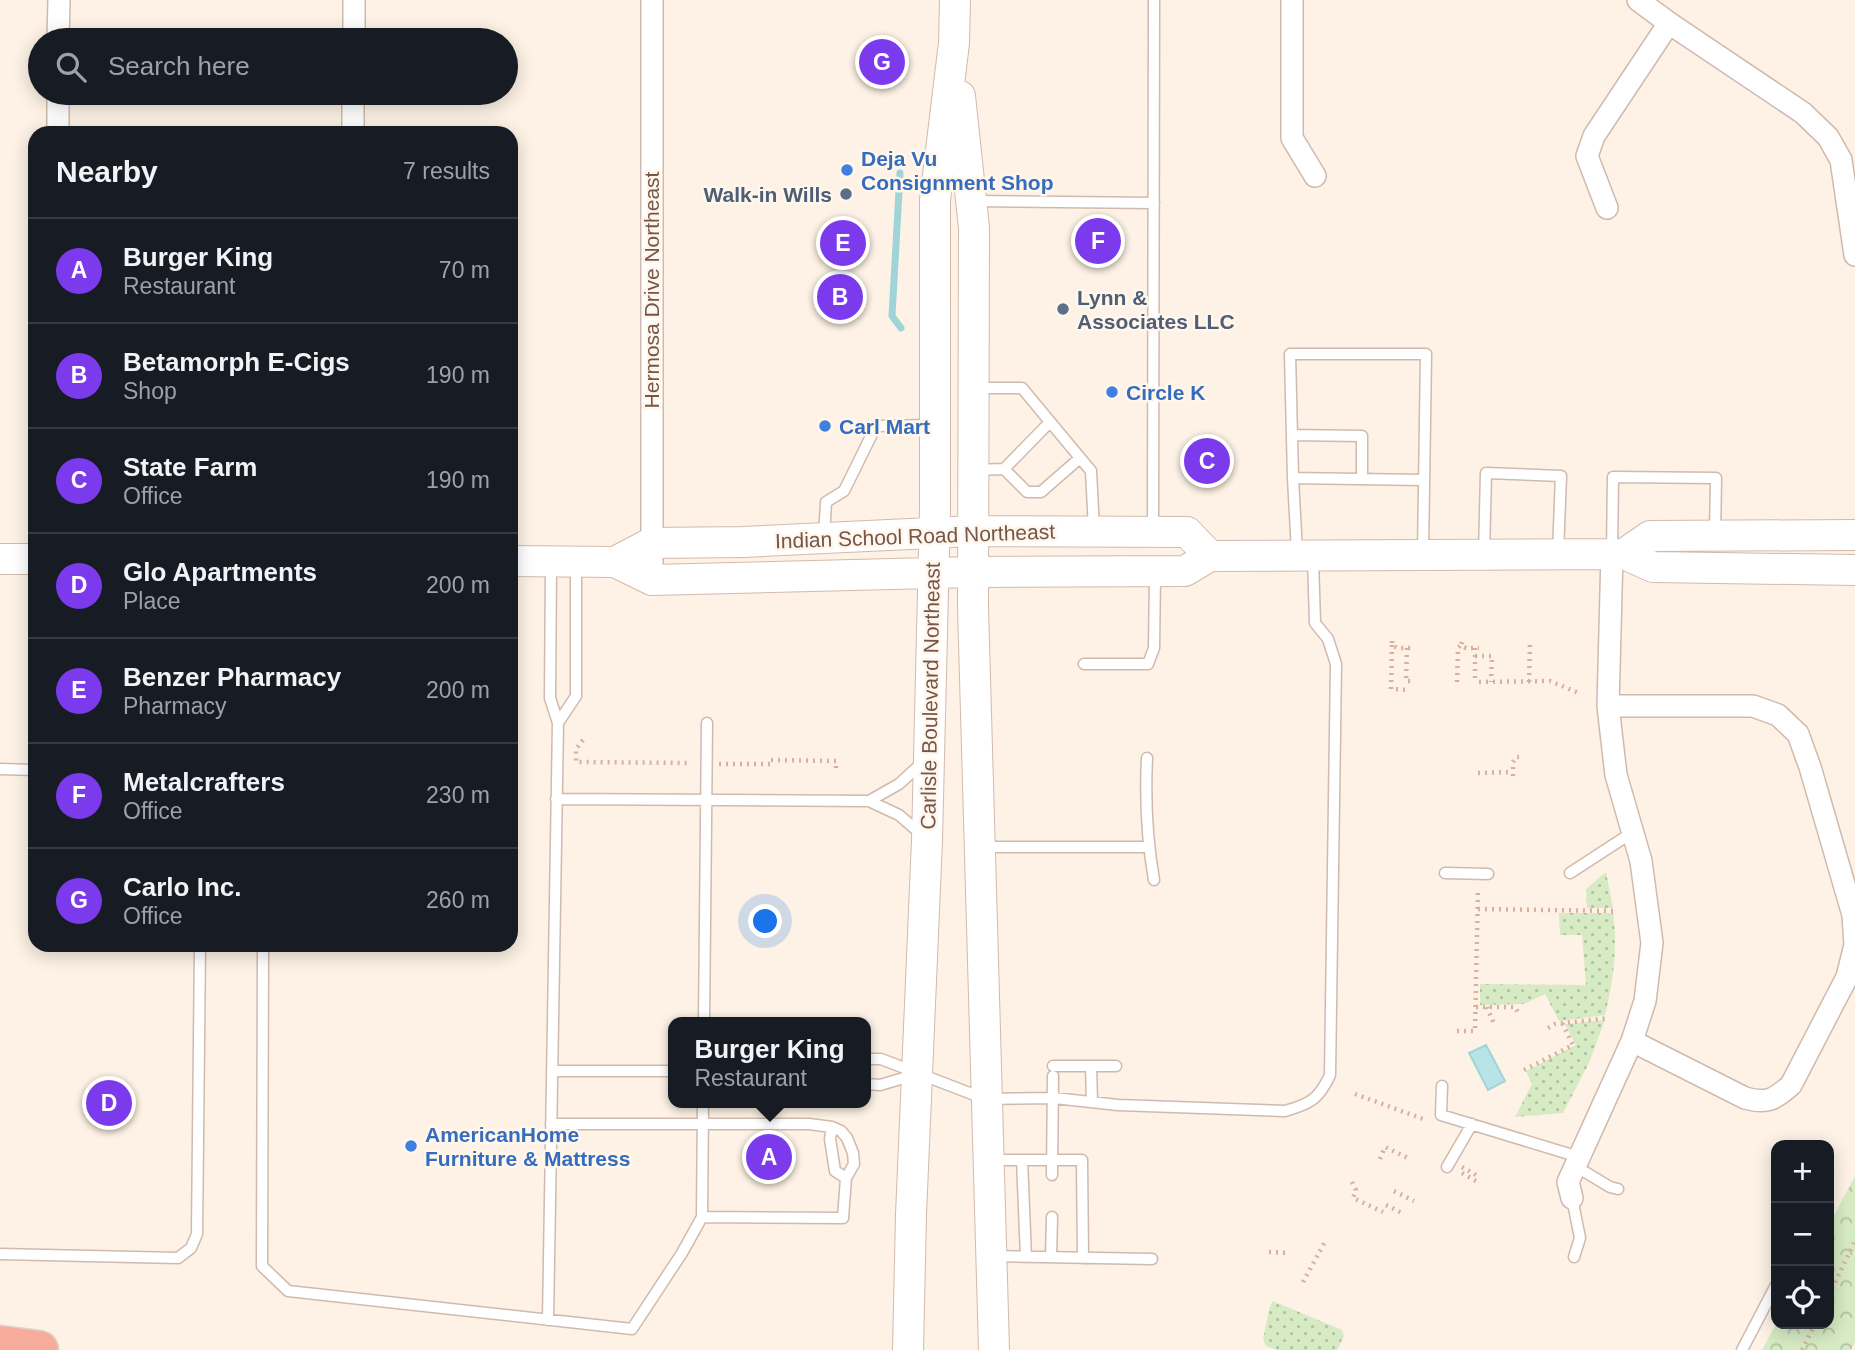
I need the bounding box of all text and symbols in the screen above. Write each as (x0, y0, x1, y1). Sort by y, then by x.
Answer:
search box (28, 28, 518, 105)
pin: G (859, 36, 905, 88)
icon: search (52, 48, 90, 86)
text: Search here (108, 51, 250, 81)
place label: Deja Vu Consignment Shop (861, 147, 1054, 194)
text: Nearby (56, 155, 158, 188)
text: 7 results (403, 158, 490, 184)
marker: Deja Vu Consignment Shop (839, 162, 855, 178)
street label: Hermosa Drive Northeast (640, 171, 663, 408)
place label: Walk-in Wills (703, 183, 832, 206)
marker: Walk-in Wills (838, 186, 854, 202)
pin: F (1075, 215, 1121, 267)
pin: E (820, 217, 866, 269)
text: Burger King (123, 242, 273, 272)
text: A (71, 257, 87, 283)
text: 70 m (439, 257, 490, 283)
pin: B (817, 271, 863, 323)
text: Restaurant (123, 273, 236, 299)
place label: Lynn & Associates LLC (1077, 286, 1235, 333)
marker: Lynn & Associates LLC (1055, 301, 1071, 317)
text: Betamorph E-Cigs (123, 347, 350, 377)
text: B (71, 362, 87, 388)
text: 190 m (426, 362, 490, 388)
text: Shop (123, 378, 177, 404)
place label: Circle K (1126, 381, 1205, 404)
marker: Circle K (1104, 384, 1120, 400)
place label: Carl Mart (839, 415, 930, 438)
marker: Carl Mart (817, 418, 833, 434)
pin: C (1184, 435, 1230, 487)
text: State Farm (123, 452, 257, 482)
text: C (71, 467, 87, 493)
text: 190 m (426, 467, 490, 493)
text: Office (123, 483, 183, 509)
street label: Indian School Road Northeast (775, 520, 1056, 552)
text: Glo Apartments (123, 557, 317, 587)
street label: Carlisle Boulevard Northeast (916, 562, 944, 830)
text: D (71, 572, 87, 598)
text: 200 m (426, 572, 490, 598)
text: Place (123, 588, 181, 614)
text: Benzer Pharmacy (123, 662, 341, 692)
text: E (71, 677, 87, 703)
text: 200 m (426, 677, 490, 703)
text: Pharmacy (123, 693, 227, 719)
text: Metalcrafters (123, 767, 285, 797)
text: F (72, 782, 86, 808)
text: 230 m (426, 782, 490, 808)
text: Office (123, 798, 183, 824)
text: Carlo Inc. (123, 872, 241, 902)
text: G (70, 887, 88, 913)
text: 260 m (426, 887, 490, 913)
text: Office (123, 903, 183, 929)
your location (748, 904, 782, 938)
popup (668, 1017, 871, 1108)
text: Burger King (694, 1034, 845, 1064)
text: Restaurant (694, 1065, 807, 1091)
pin: D (86, 1077, 132, 1129)
place label: AmericanHome Furniture & Mattress (425, 1123, 630, 1170)
pin: A (746, 1131, 792, 1183)
marker: AmericanHome Furniture & Mattress (403, 1138, 419, 1154)
map controls (1771, 1140, 1834, 1329)
button: + (1771, 1140, 1834, 1203)
button: − (1771, 1203, 1834, 1266)
button: locate (1771, 1266, 1834, 1329)

